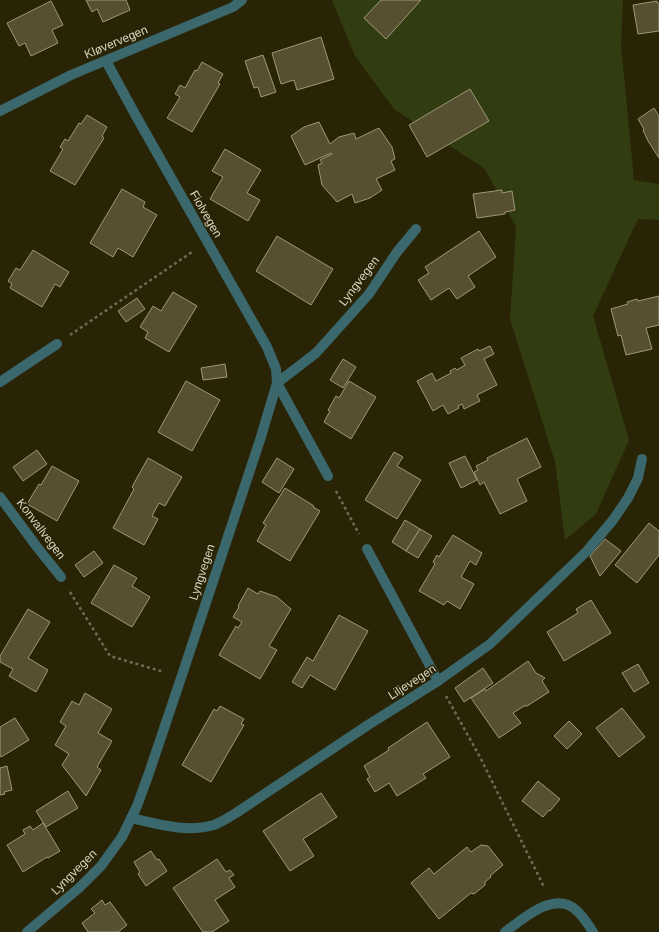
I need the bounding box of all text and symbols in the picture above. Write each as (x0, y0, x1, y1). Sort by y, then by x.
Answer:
street label: Kløvervegen (82, 22, 150, 62)
street label: Fiolvegen (187, 188, 225, 240)
street label: Lyngvegen (336, 254, 382, 308)
street label: Konvallvegen (14, 496, 68, 562)
street label: Lyngvegen (186, 542, 218, 602)
street label: Liljevegen (386, 661, 438, 703)
street label: Lyngvegen (48, 846, 100, 898)

